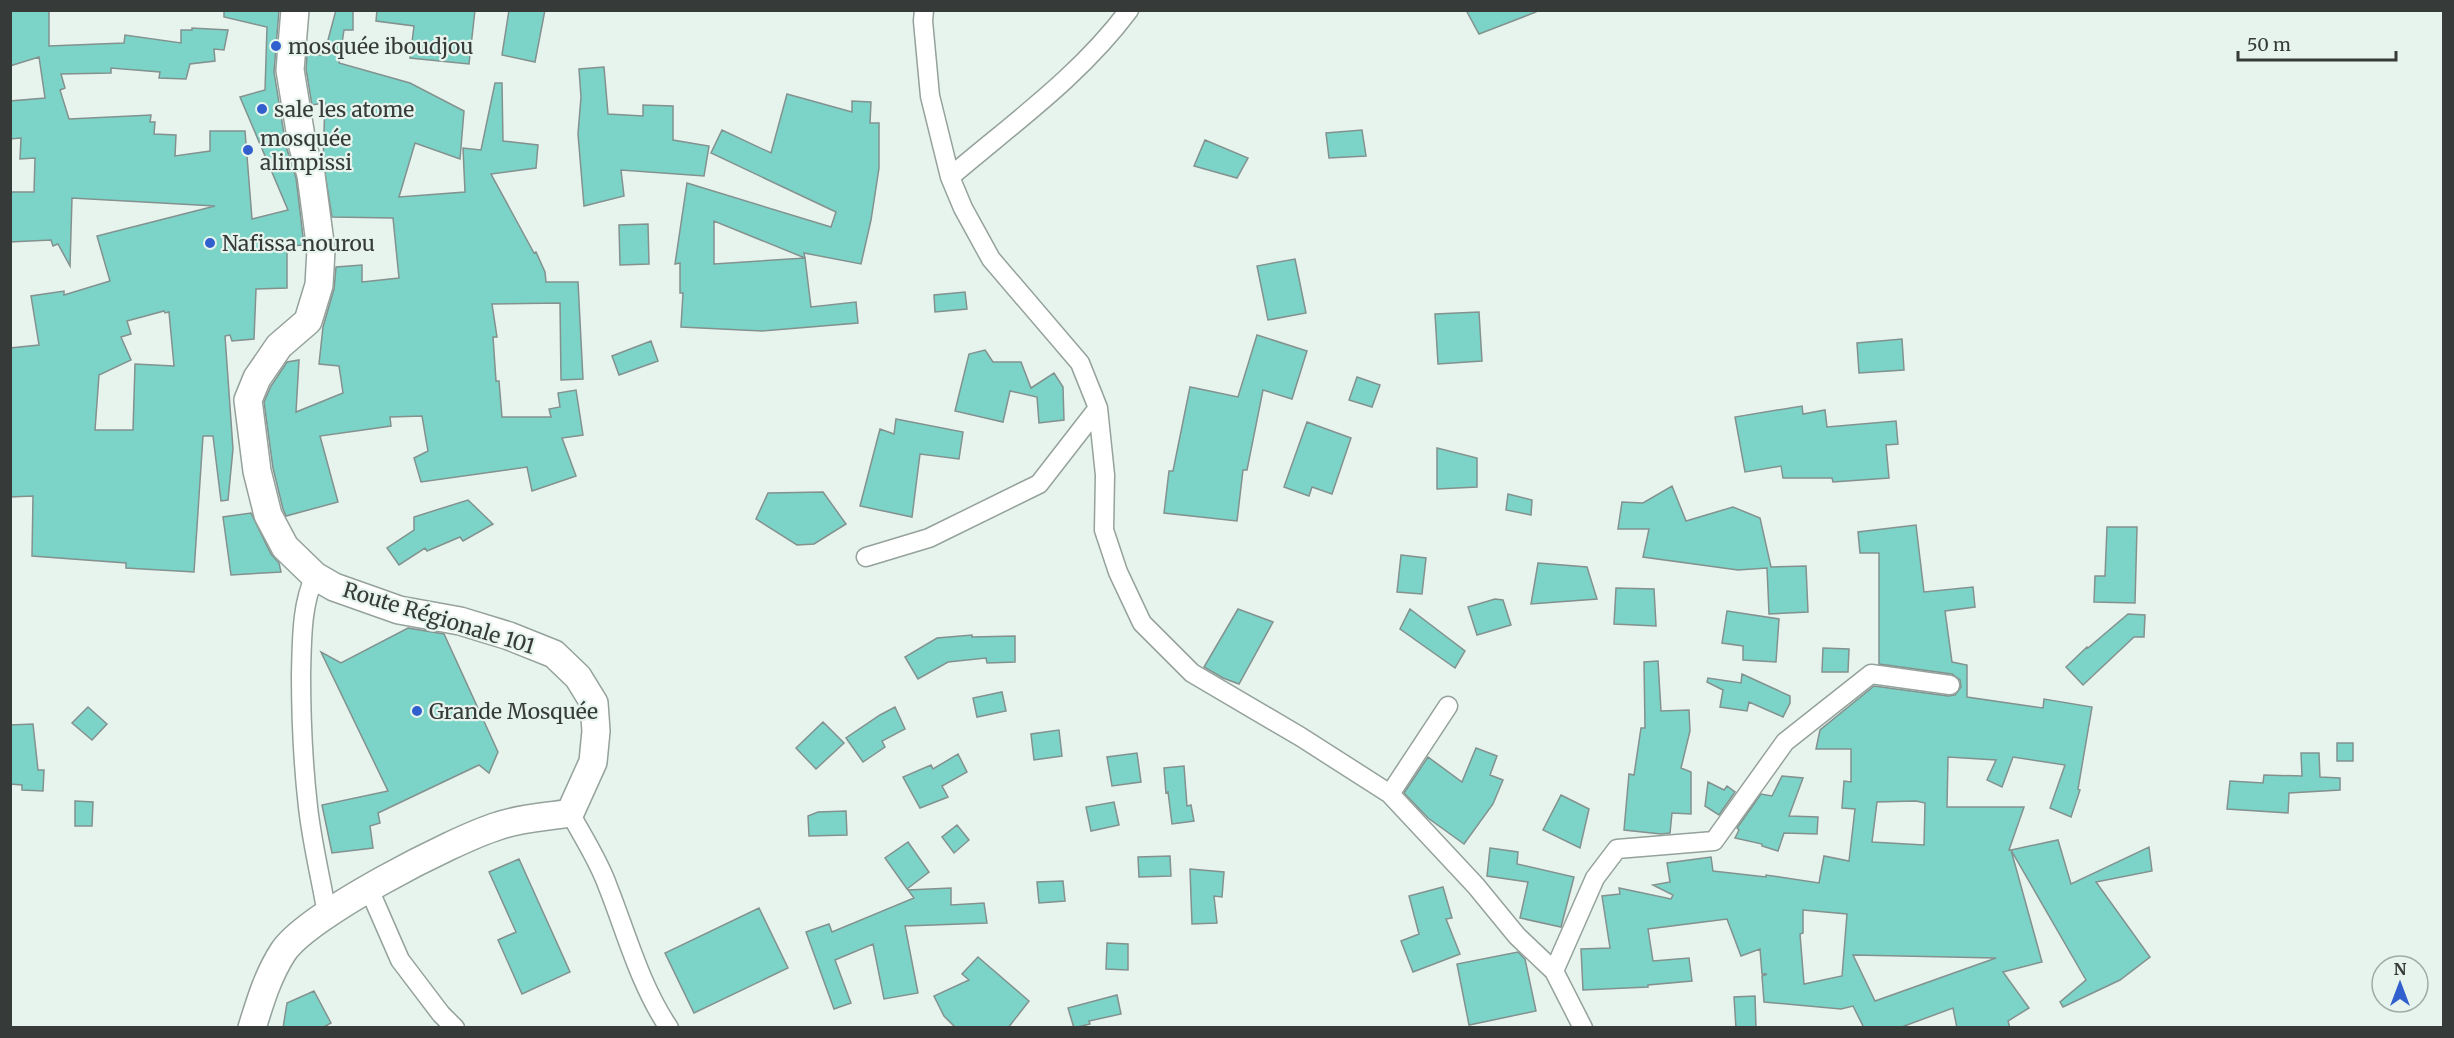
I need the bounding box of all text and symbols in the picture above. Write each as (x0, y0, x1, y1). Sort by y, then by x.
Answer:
scale bar (2238, 24, 2396, 62)
place label: mosquée iboudjou (288, 33, 473, 60)
text: 50 m (2247, 33, 2291, 56)
marker: mosquée iboudjou (269, 39, 283, 53)
place label: sale les atome (274, 96, 414, 123)
marker: sale les atome (255, 102, 269, 116)
place label: mosquée alimpissi (260, 125, 352, 176)
marker: mosquée alimpissi (241, 143, 255, 157)
place label: Nafissa nourou (222, 230, 375, 257)
marker: Nafissa nourou (203, 236, 217, 250)
street label: Route Régionale 101 (340, 576, 538, 660)
place label: Grande Mosquée (429, 698, 598, 725)
marker: Grande Mosquée (410, 704, 424, 718)
north arrow (2370, 954, 2430, 1014)
text: N (2394, 959, 2407, 979)

